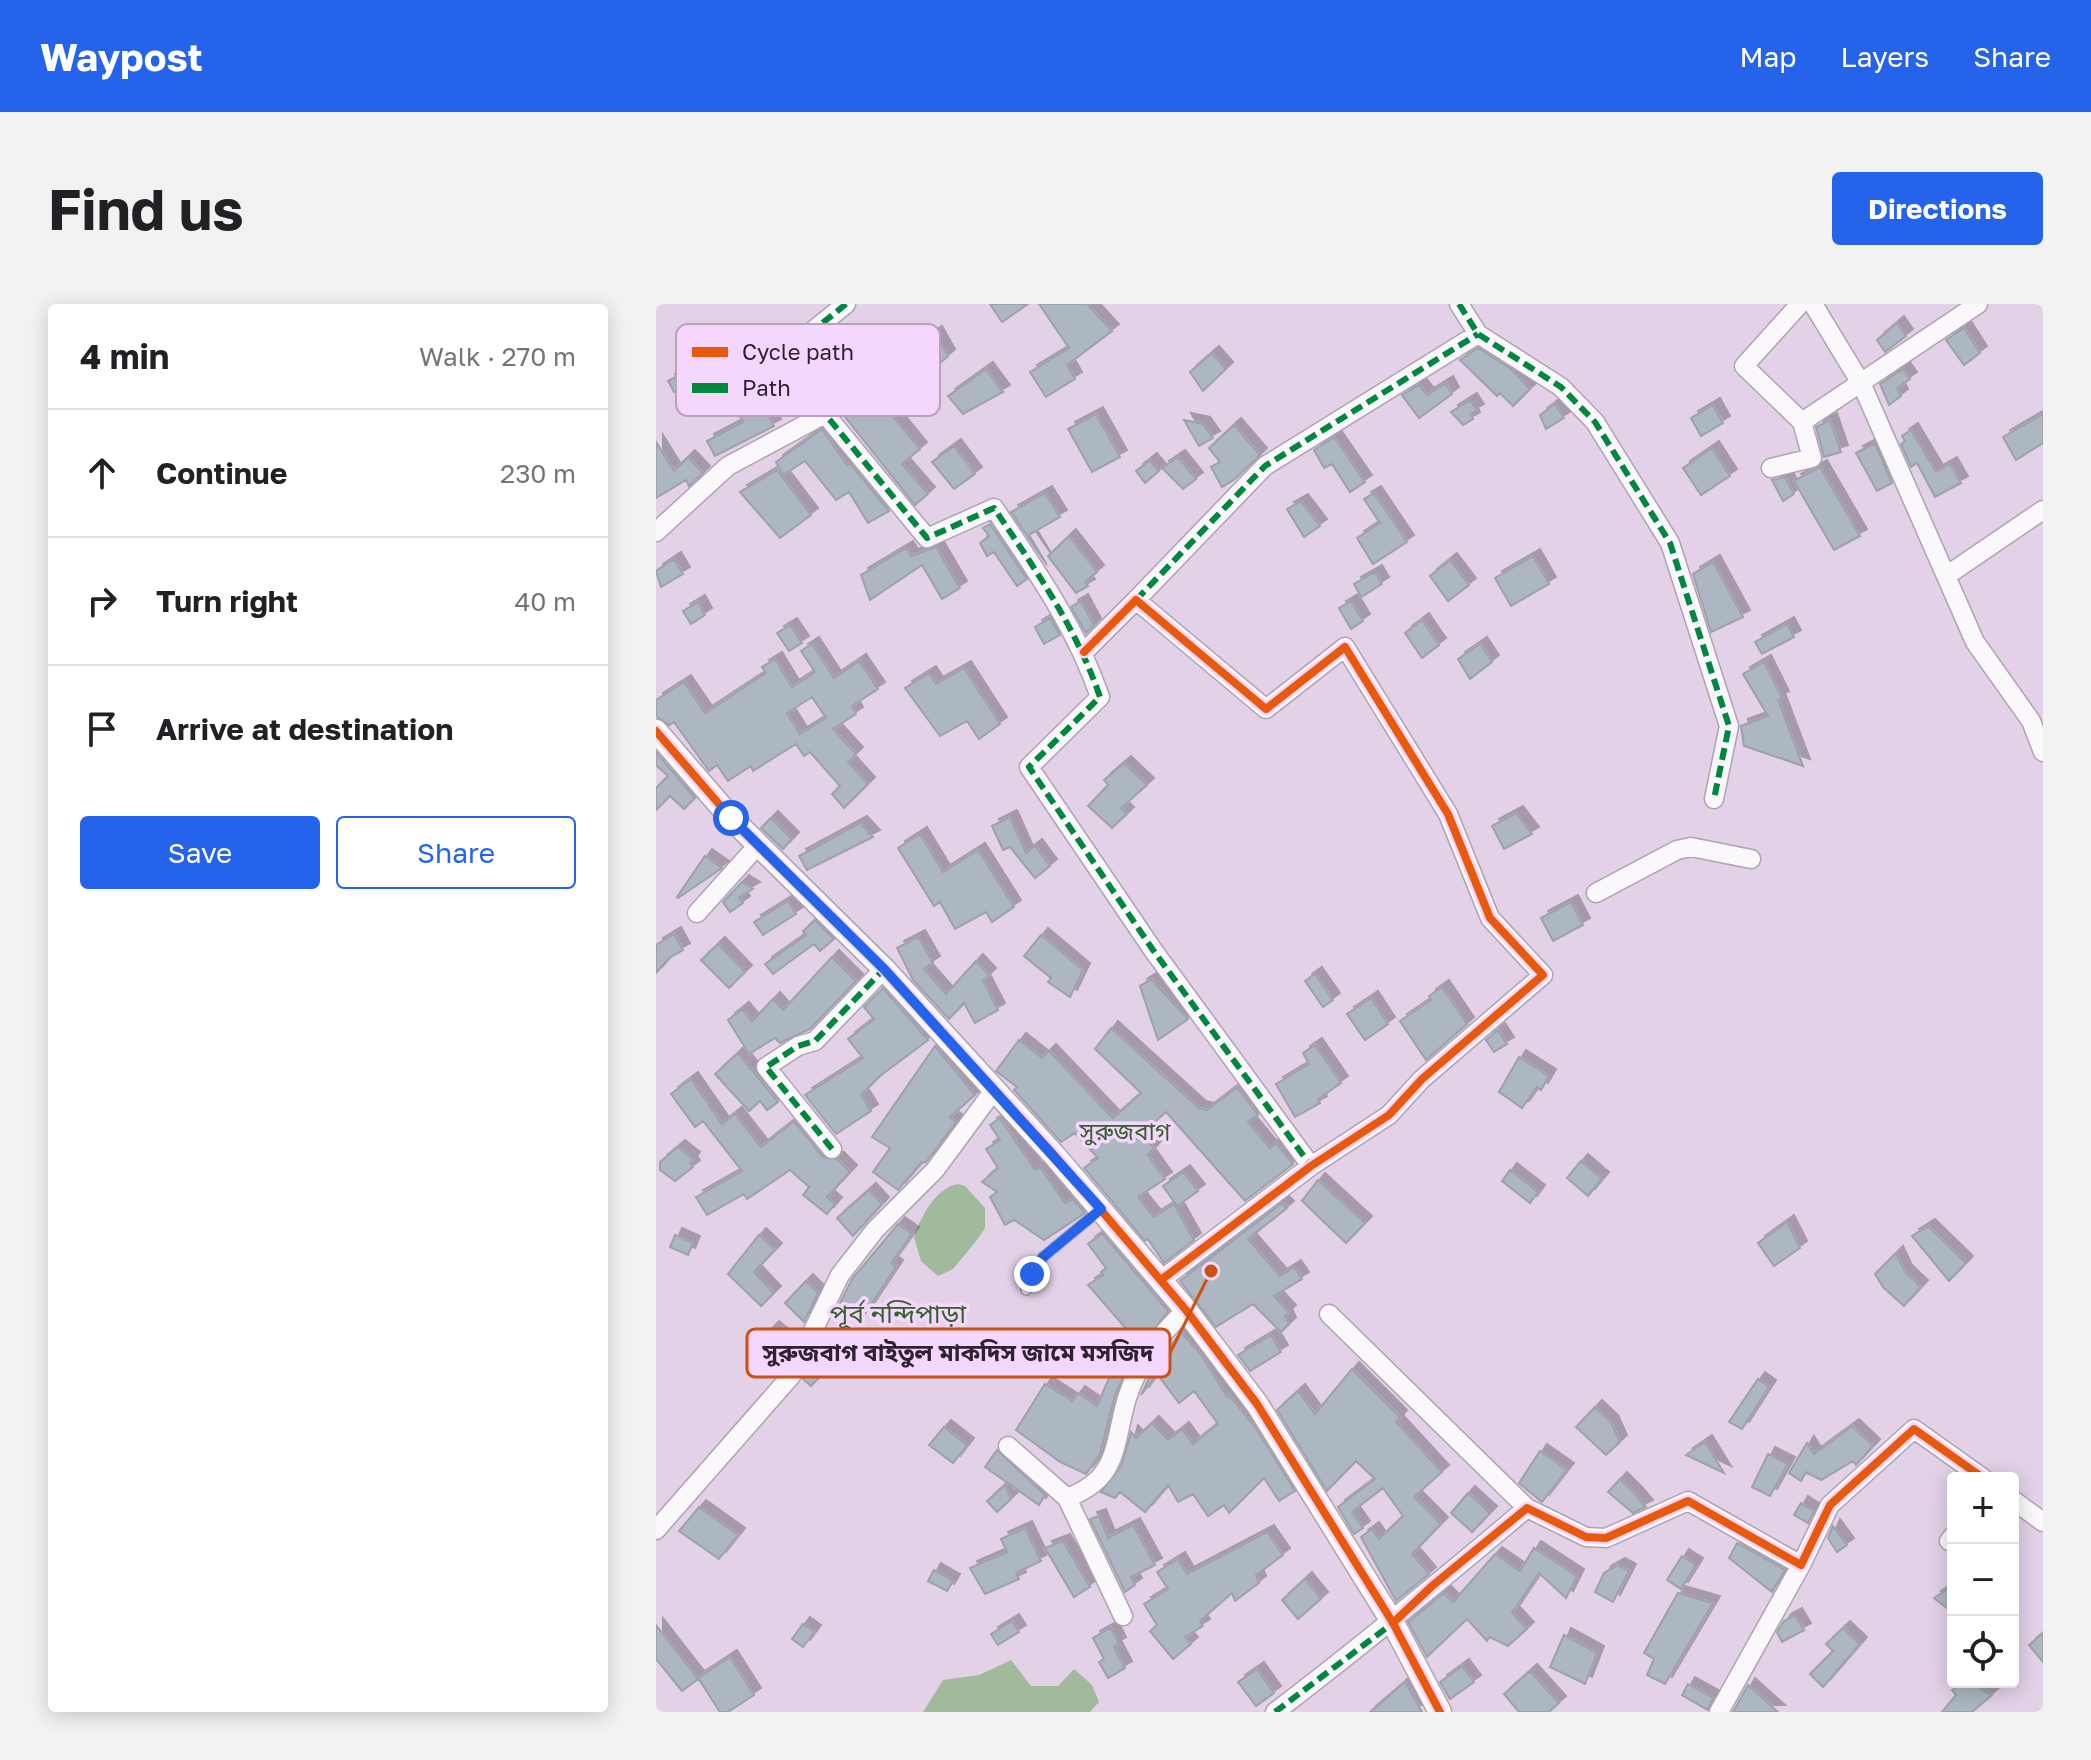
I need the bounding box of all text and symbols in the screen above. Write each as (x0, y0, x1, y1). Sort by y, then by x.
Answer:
text: Waypost (40, 34, 203, 79)
text: Map (1739, 40, 1797, 73)
text: Layers (1841, 40, 1929, 73)
text: Share (1973, 40, 2051, 73)
button: Directions (1832, 172, 2043, 245)
text: Find us (48, 175, 244, 242)
legend (676, 324, 940, 416)
text: 4 min (80, 336, 169, 376)
text: Cycle path (742, 338, 854, 365)
text: Walk · 270 m (419, 341, 576, 372)
text: Path (742, 374, 791, 401)
icon: ahead (80, 451, 124, 495)
text: Continue (156, 455, 287, 491)
text: 230 m (500, 458, 576, 489)
icon: right (80, 579, 124, 623)
text: Turn right (156, 583, 298, 619)
text: 40 m (515, 586, 576, 617)
icon: arrive (80, 707, 124, 751)
text: Arrive at destination (156, 711, 453, 747)
route start (713, 800, 749, 836)
button: Save (80, 816, 320, 889)
button: Share (336, 816, 576, 889)
district label: সুরুজবাগ (1079, 1116, 1171, 1146)
route end (1014, 1256, 1050, 1292)
district label: পূর্ব নন্দিপাড়া (830, 1298, 967, 1330)
callout: সুরুজবাগ বাইতুল মাকদিস জামে মসজিদ (747, 1329, 1170, 1377)
text: সুরুজবাগ বাইতুল মাকদিস জামে মসজিদ (762, 1337, 1154, 1368)
map controls (1947, 1472, 2019, 1688)
button: + (1947, 1472, 2019, 1544)
button: − (1947, 1544, 2019, 1616)
button: locate (1947, 1616, 2019, 1688)

